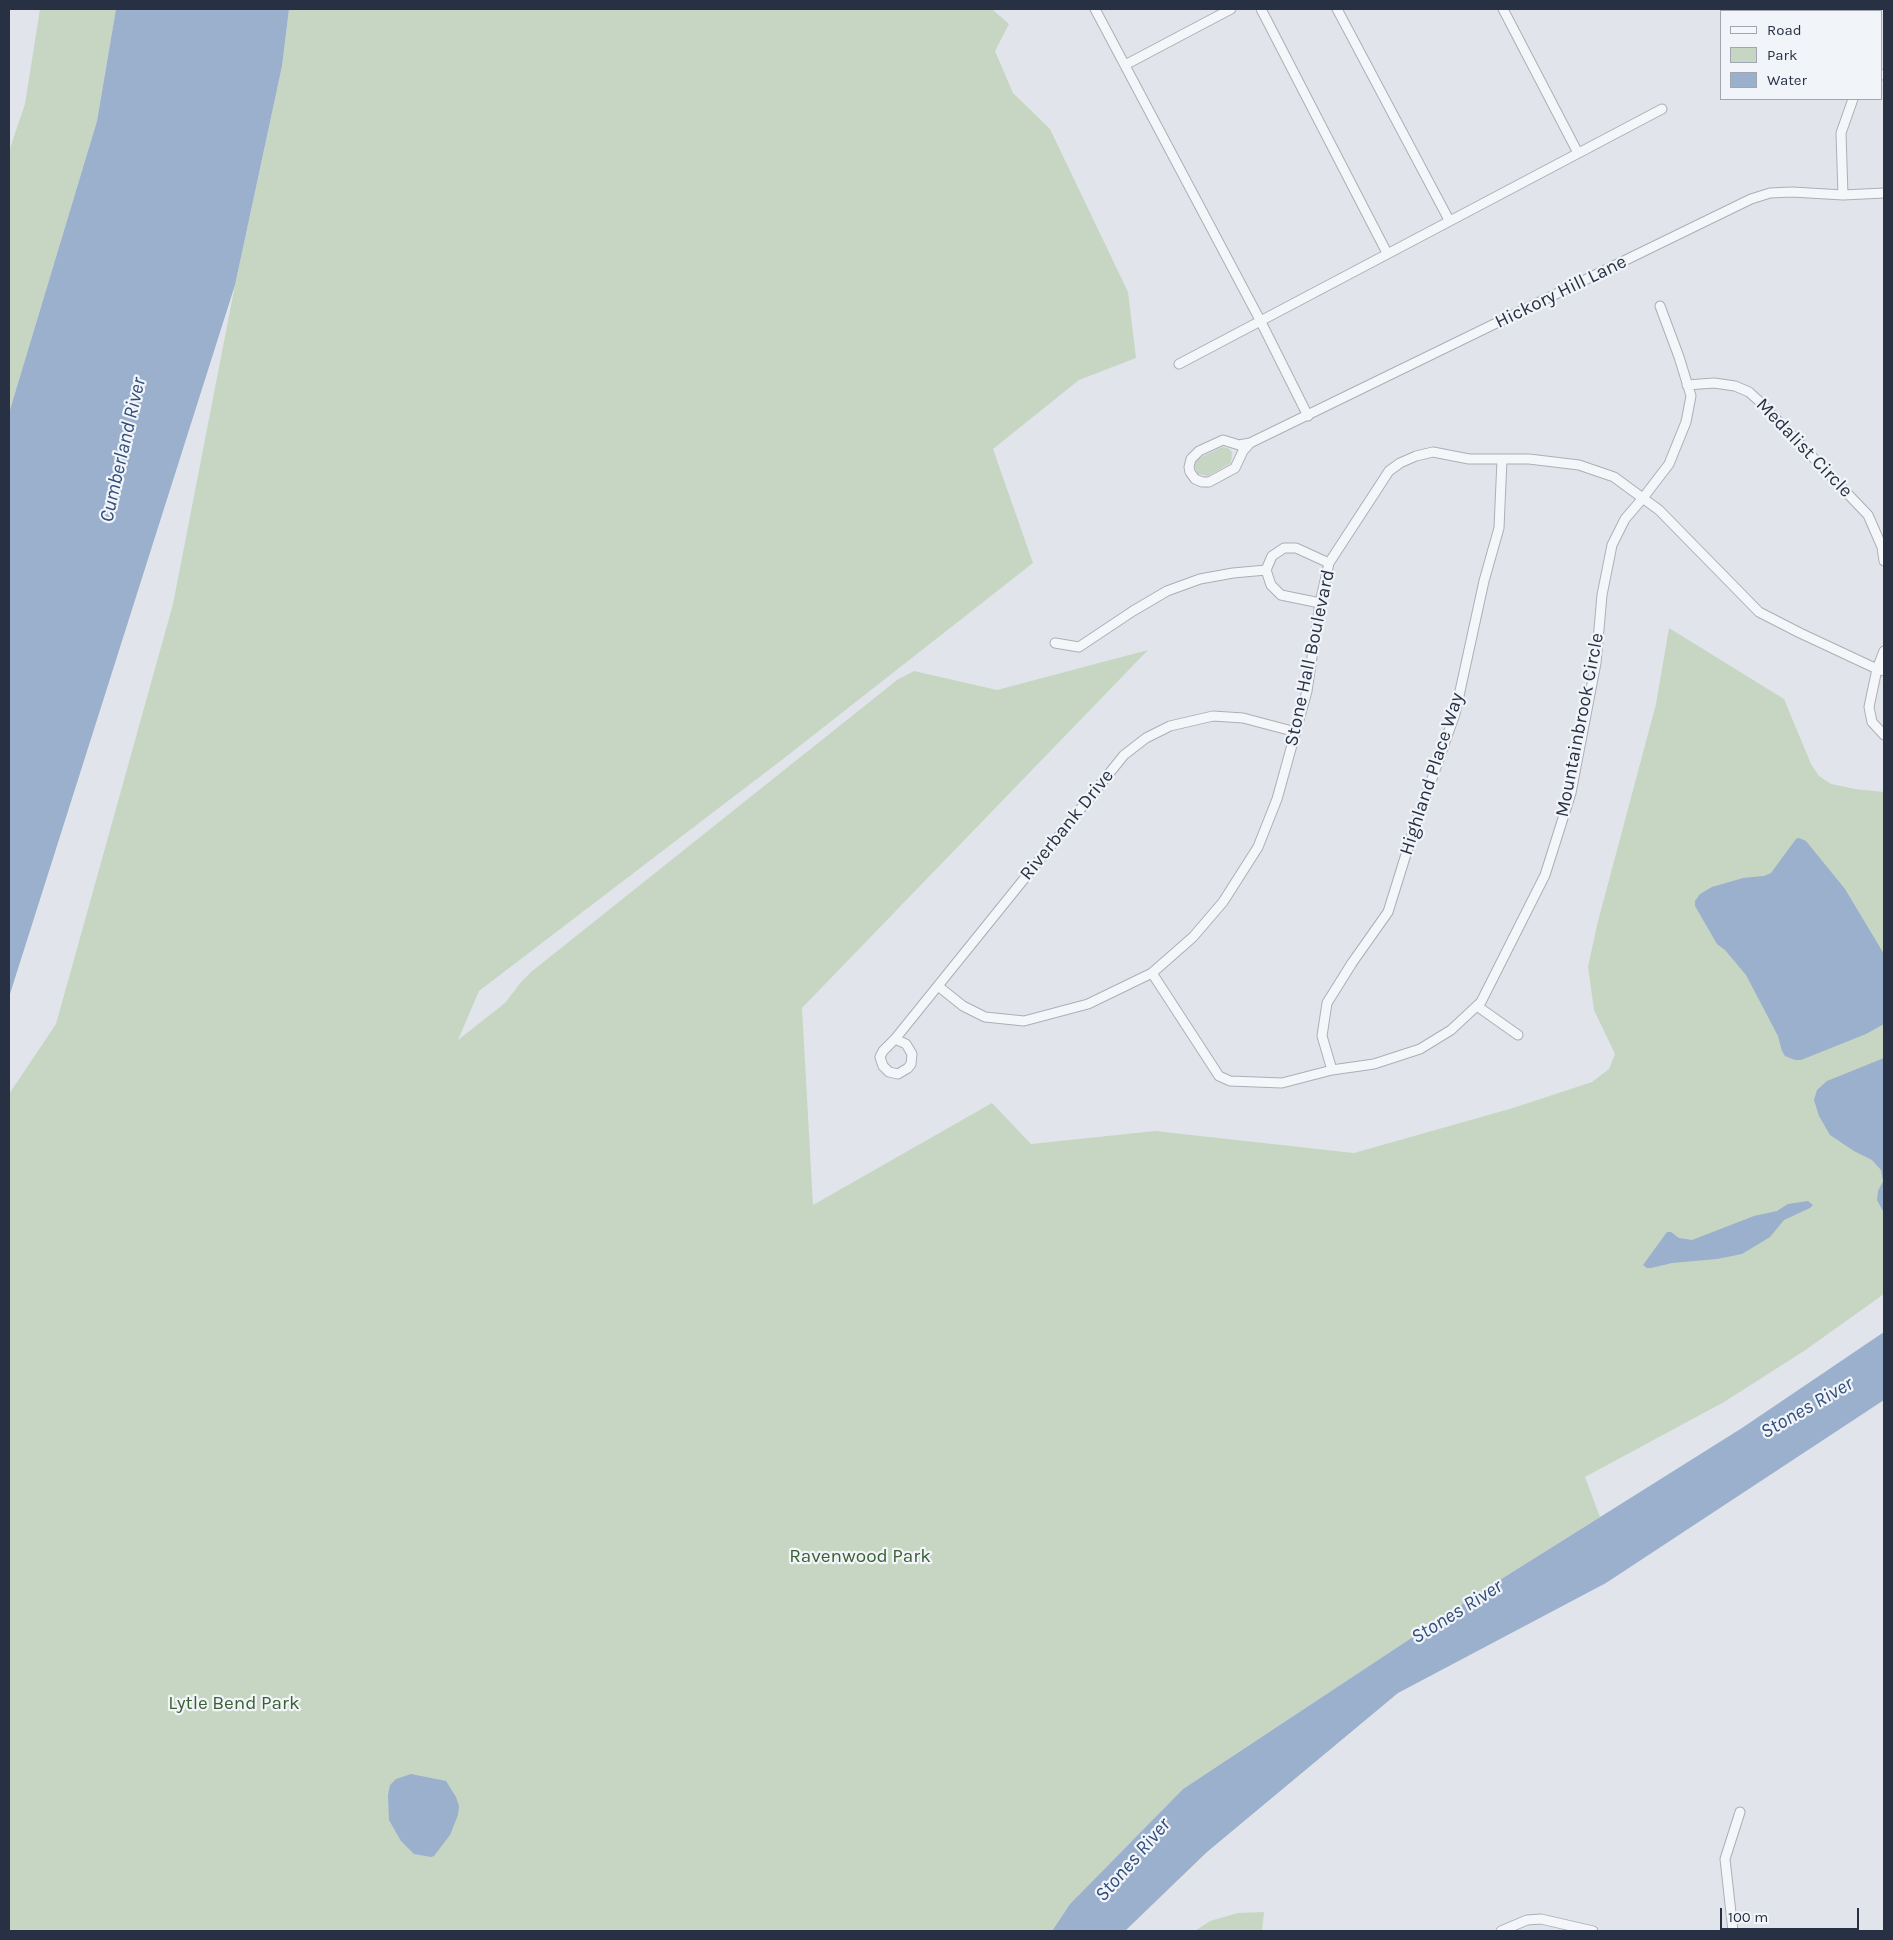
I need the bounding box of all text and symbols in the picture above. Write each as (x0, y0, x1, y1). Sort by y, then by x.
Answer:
legend (1720, 10, 1883, 100)
text: Road (1767, 21, 1802, 39)
text: Park (1767, 46, 1797, 64)
text: Water (1767, 71, 1807, 89)
street label: Hickory Hill Lane (1491, 250, 1631, 334)
water label: Cumberland River (95, 375, 151, 525)
street label: Medalist Circle (1751, 394, 1857, 502)
street label: Stone Hall Boulevard (1280, 568, 1340, 748)
street label: Mountainbrook Circle (1551, 631, 1609, 819)
street label: Highland Place Way (1395, 690, 1469, 858)
street label: Riverbank Drive (1015, 765, 1119, 885)
water label: Stones River (1756, 1372, 1858, 1444)
park label: Ravenwood Park (789, 1546, 931, 1568)
water label: Stones River (1407, 1575, 1507, 1649)
park label: Lytle Bend Park (168, 1693, 300, 1715)
water label: Stones River (1090, 1813, 1176, 1907)
scale bar (1723, 1898, 1862, 1930)
text: 100 m (1728, 1908, 1768, 1926)

